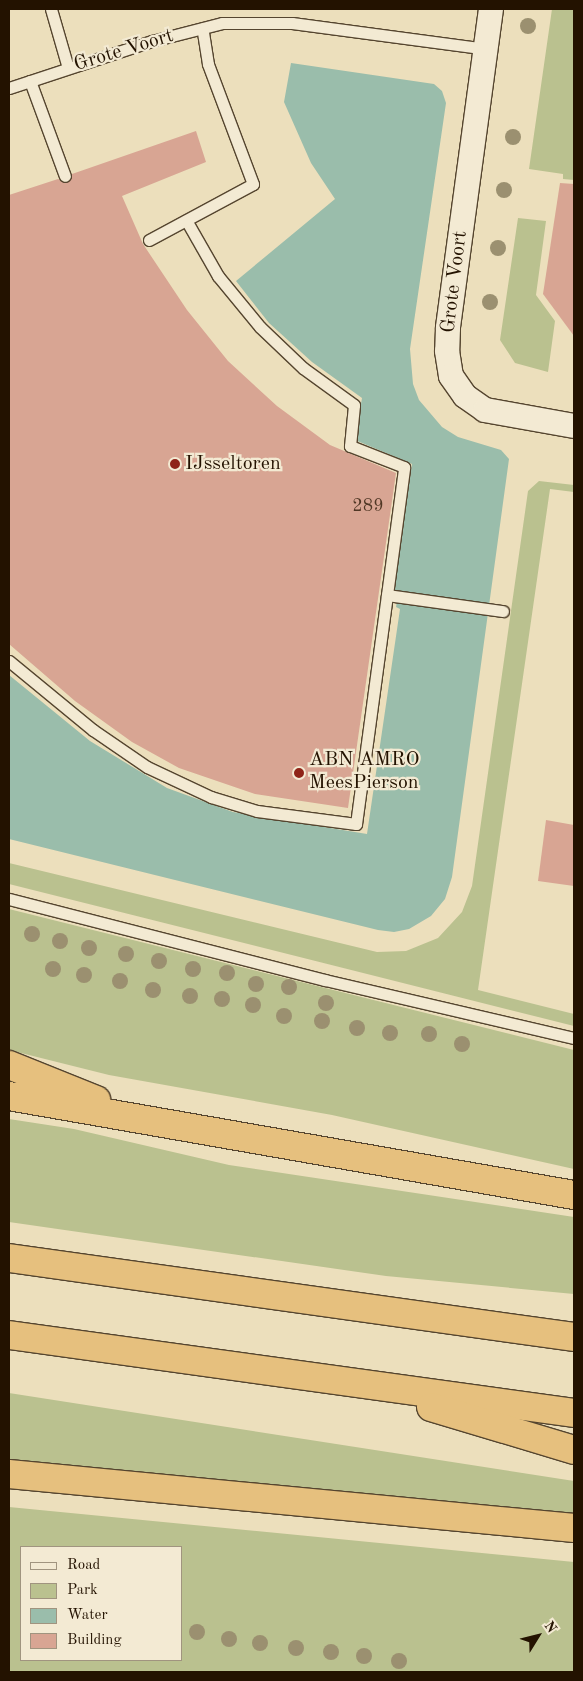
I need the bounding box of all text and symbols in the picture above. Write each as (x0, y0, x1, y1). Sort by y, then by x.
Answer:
street label: Grote Voort (71, 24, 177, 78)
street label: Grote Voort (437, 229, 473, 335)
place label: IJsseltoren (185, 452, 281, 476)
marker: IJsseltoren (169, 458, 181, 470)
house number: 289 (352, 495, 384, 517)
place label: ABN AMRO MeesPierson (309, 749, 419, 796)
marker: ABN AMRO MeesPierson (293, 767, 305, 779)
legend (20, 1546, 182, 1661)
text: Road (67, 1558, 100, 1573)
text: Park (67, 1583, 98, 1598)
text: Water (67, 1608, 108, 1623)
north arrow (513, 1611, 563, 1661)
text: N (541, 1619, 559, 1636)
text: Building (67, 1633, 122, 1648)

